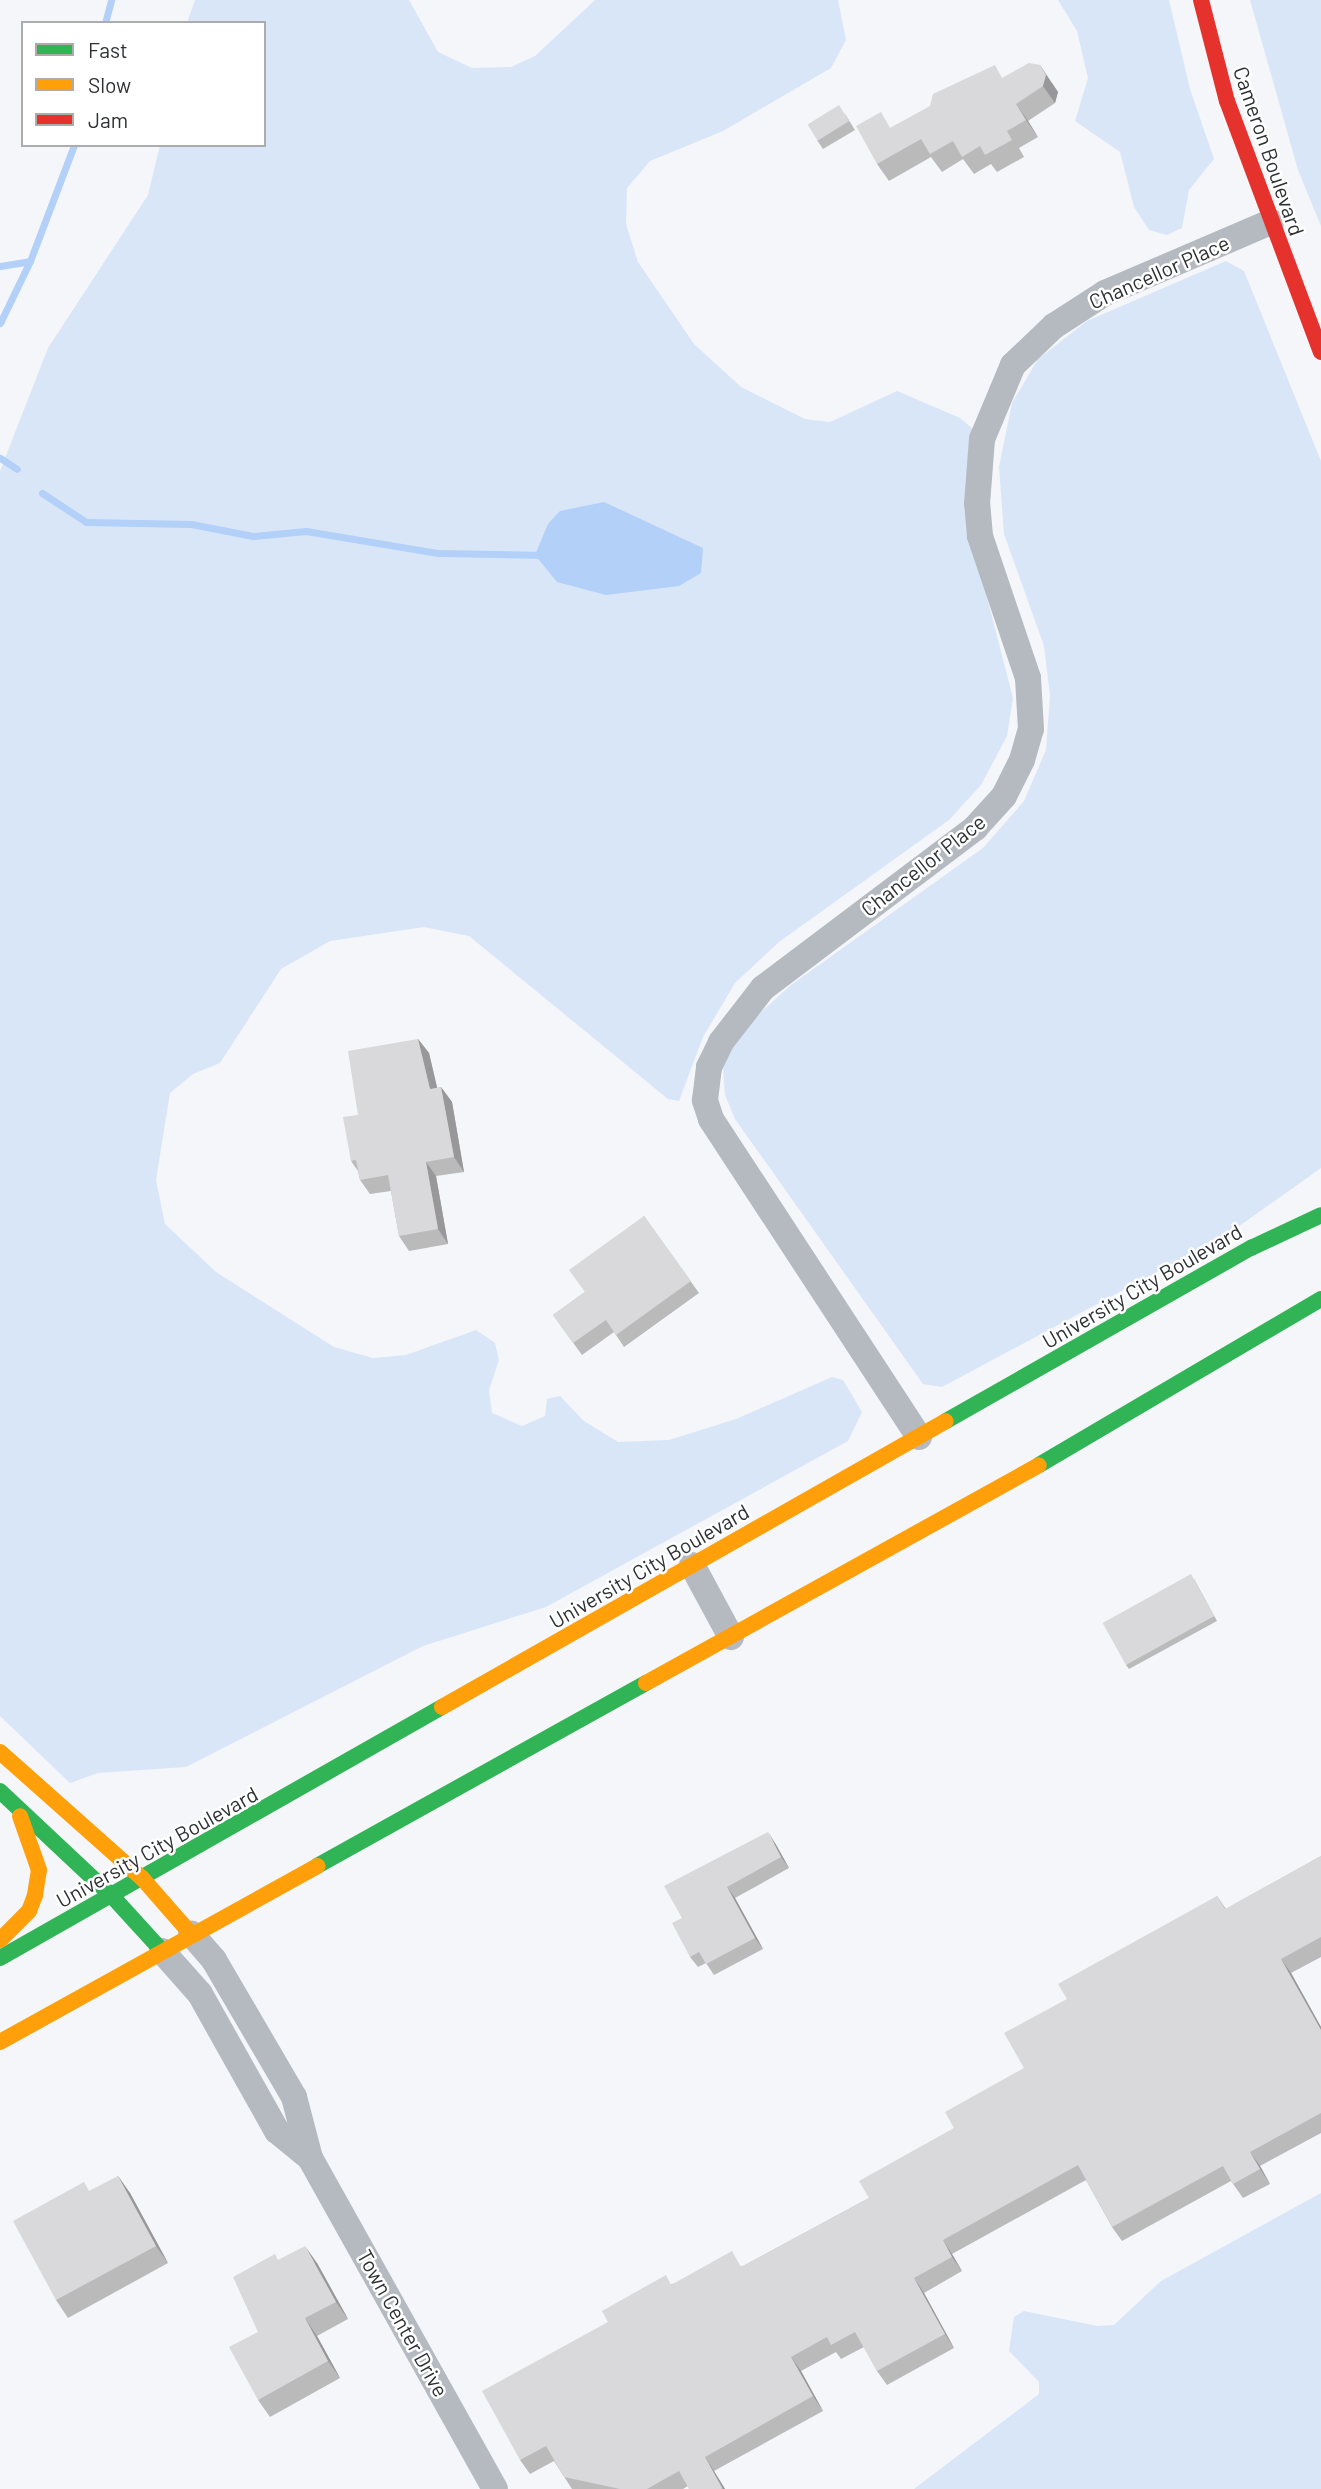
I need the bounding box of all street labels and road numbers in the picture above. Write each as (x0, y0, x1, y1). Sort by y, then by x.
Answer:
street label: Cameron Boulevard (1228, 63, 1310, 239)
street label: Chancellor Place (1085, 230, 1233, 314)
street label: Chancellor Place (856, 809, 990, 921)
street label: University City Boulevard (1038, 1218, 1246, 1354)
street label: University City Boulevard (545, 1498, 753, 1634)
street label: University City Boulevard (52, 1781, 262, 1913)
street label: Town Center Drive (352, 2245, 454, 2401)

